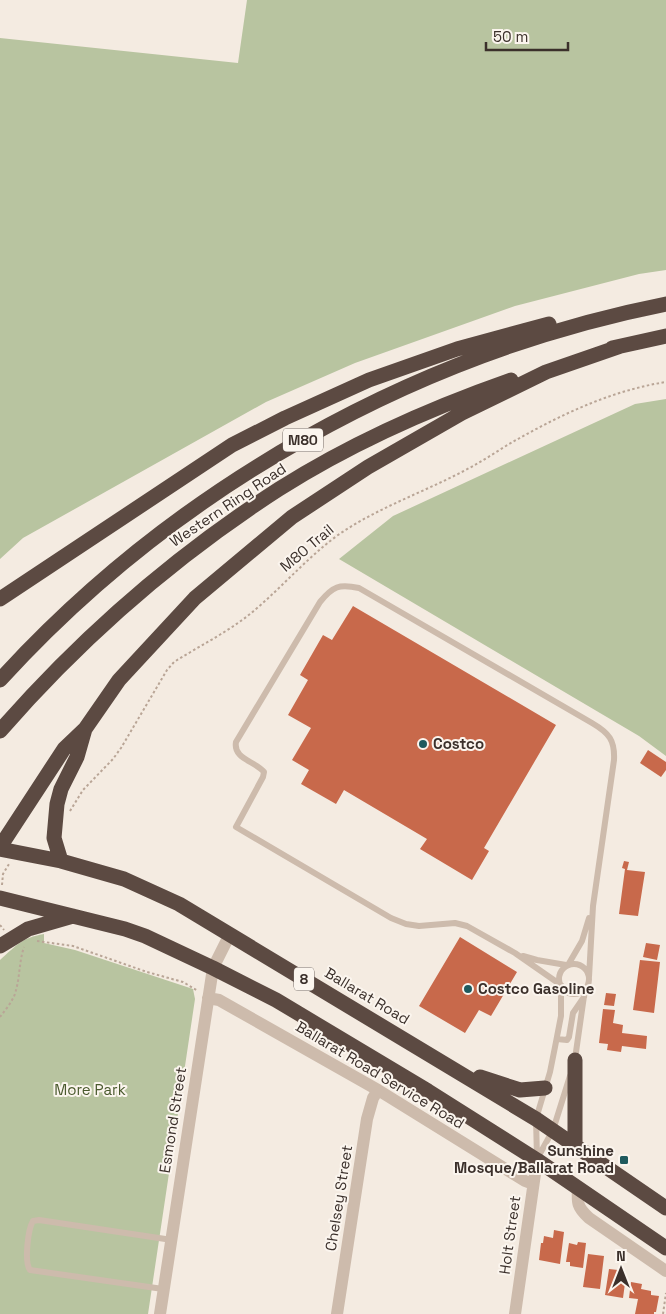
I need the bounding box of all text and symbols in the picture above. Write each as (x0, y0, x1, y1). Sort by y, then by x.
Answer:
scale bar (486, 20, 568, 52)
text: 50 m (493, 27, 528, 46)
road number: M80 (283, 428, 323, 452)
street label: Western Ring Road (166, 459, 290, 551)
street label: M80 Trail (276, 520, 337, 576)
place label: Costco (433, 734, 484, 753)
marker: Costco (417, 738, 429, 750)
street label: Ballarat Road (321, 963, 413, 1028)
road number: 8 (294, 968, 314, 991)
place label: Costco Gasoline (478, 979, 595, 998)
marker: Costco Gasoline (462, 983, 474, 995)
street label: Ballarat Road Service Road (292, 1017, 468, 1133)
street label: Esmond Street (155, 1065, 190, 1174)
park label: More Park (54, 1080, 126, 1099)
place label: Sunshine Mosque/Ballarat Road (454, 1141, 614, 1177)
street label: Chelsey Street (321, 1143, 356, 1252)
marker: Sunshine Mosque/Ballarat Road (618, 1154, 630, 1166)
street label: Holt Street (495, 1194, 524, 1276)
north arrow (596, 1244, 646, 1294)
text: N (616, 1247, 626, 1265)

